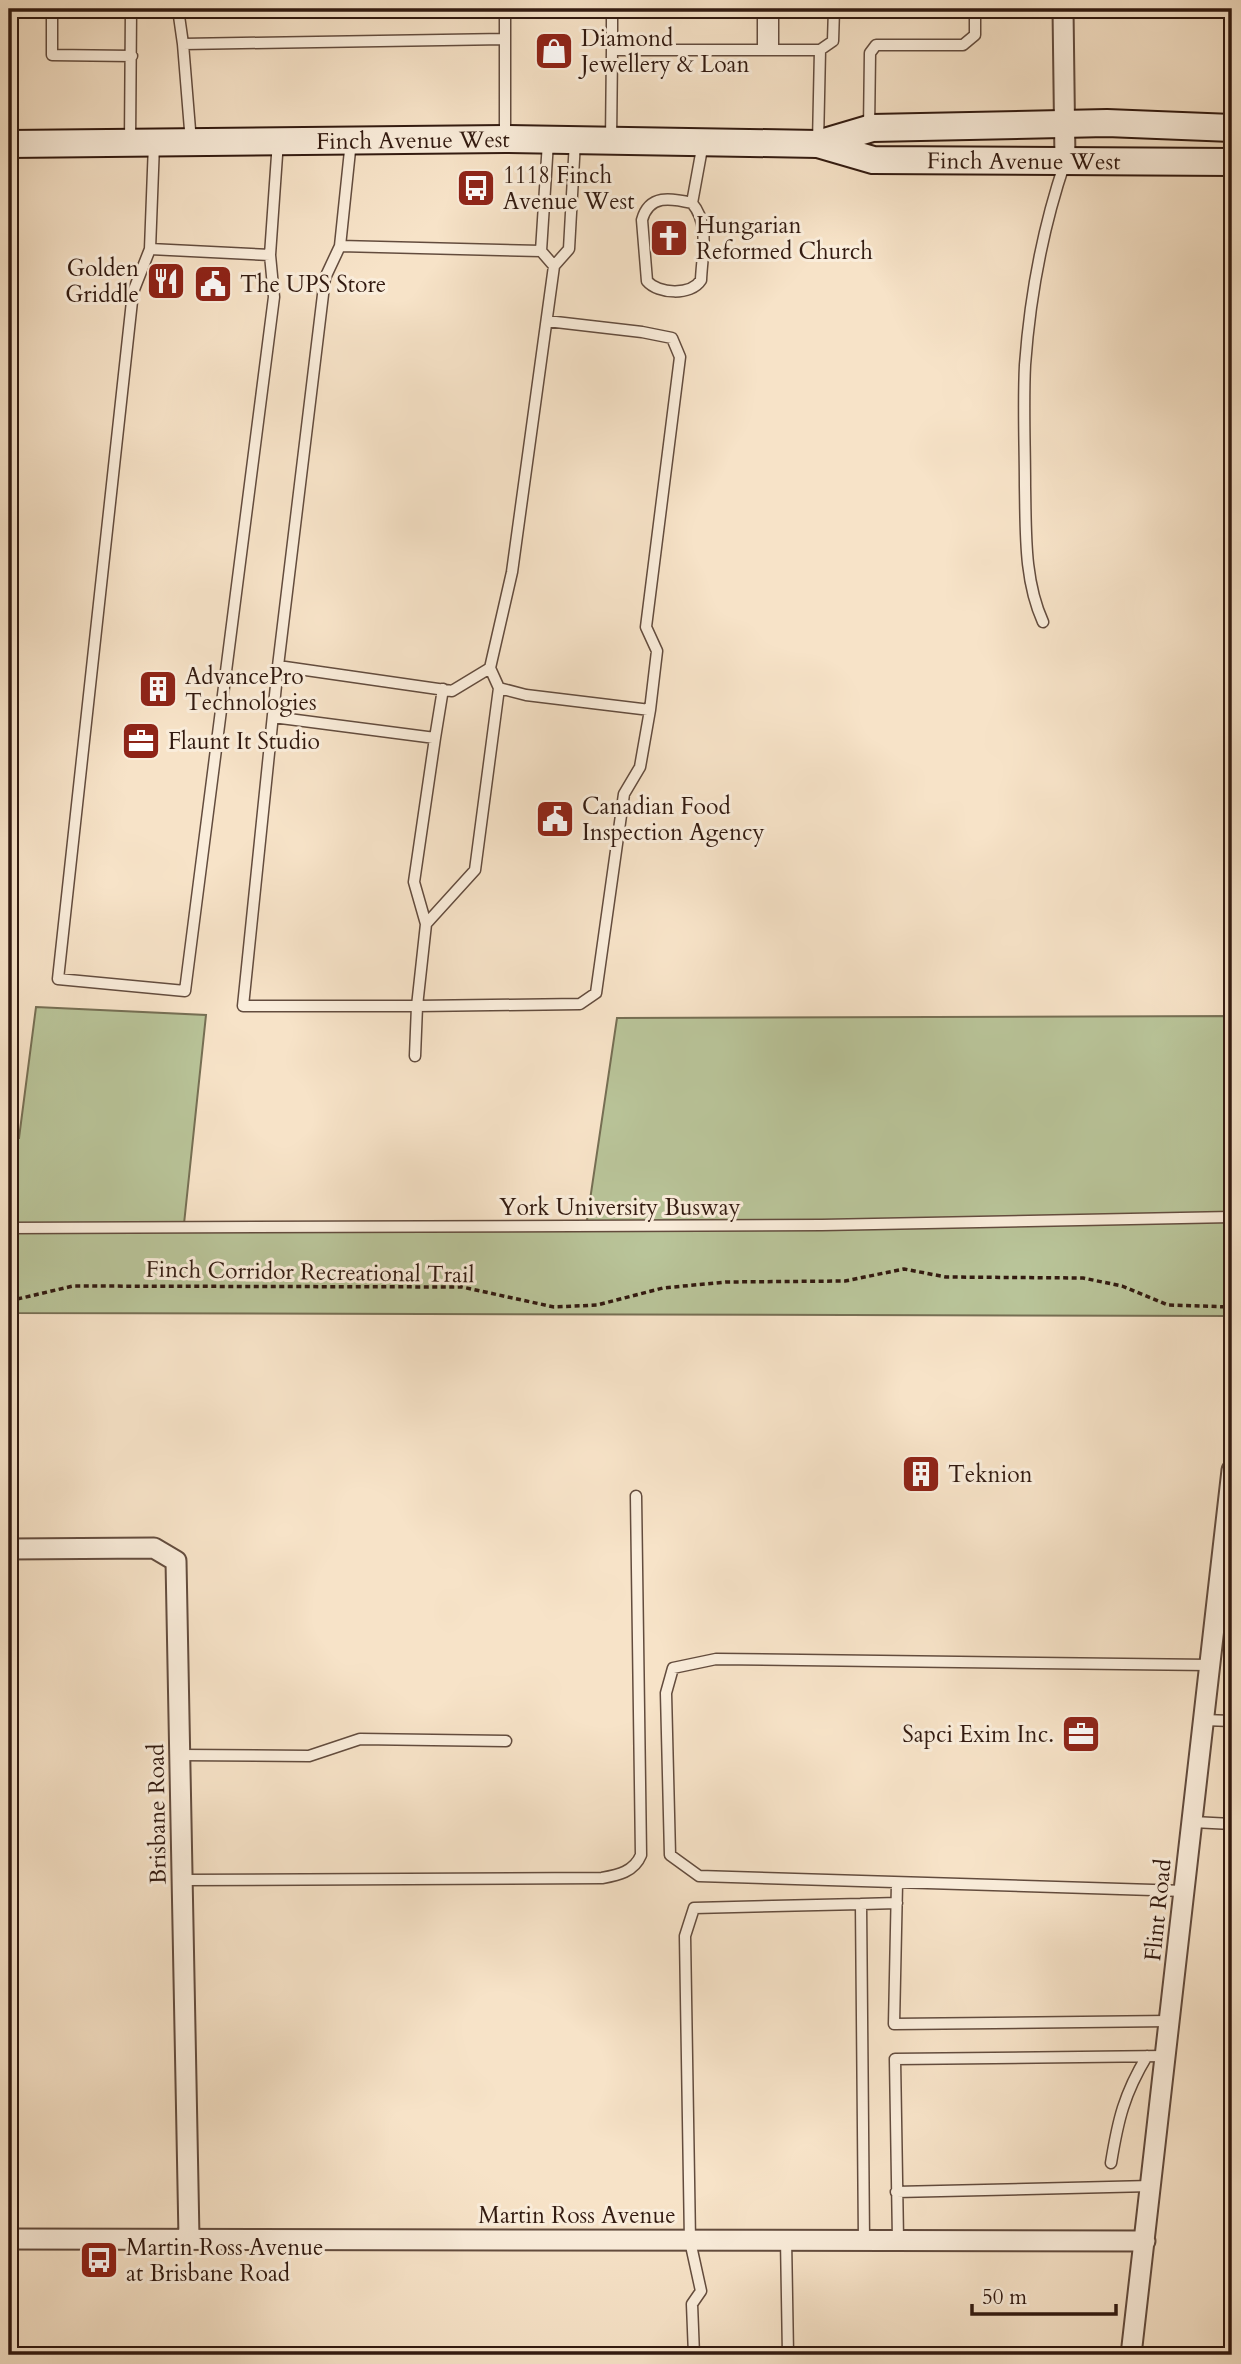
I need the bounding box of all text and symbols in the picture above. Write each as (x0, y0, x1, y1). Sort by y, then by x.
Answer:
place label: Diamond Jewellery & Loan (578, 23, 750, 80)
shop icon: Diamond Jewellery & Loan (533, 30, 575, 72)
street label: Finch Avenue West (316, 123, 510, 156)
street label: Finch Avenue West (927, 145, 1121, 177)
place label: 1118 Finch Avenue West (503, 160, 635, 217)
bus stop icon: 1118 Finch Avenue West (455, 167, 497, 209)
place label: Hungarian Reformed Church (696, 210, 873, 267)
church icon: Hungarian Reformed Church (648, 217, 690, 259)
place label: Golden Griddle (65, 253, 139, 310)
restaurant icon: Golden Griddle (145, 260, 187, 302)
public building icon: The UPS Store (192, 263, 234, 305)
place label: The UPS Store (240, 269, 386, 300)
place label: AdvancePro Technologies (185, 661, 317, 718)
building icon: AdvancePro Technologies (137, 668, 179, 710)
office icon: Flaunt It Studio (120, 720, 162, 762)
place label: Flaunt It Studio (168, 726, 320, 757)
place label: Canadian Food Inspection Agency (582, 791, 765, 848)
public building icon: Canadian Food Inspection Agency (534, 798, 576, 840)
street label: York University Busway (499, 1192, 741, 1223)
street label: Finch Corridor Recreational Trail (145, 1254, 475, 1290)
building icon: Teknion (900, 1453, 942, 1495)
place label: Teknion (948, 1459, 1033, 1490)
office icon: Sapci Exim Inc. (1060, 1713, 1102, 1755)
place label: Sapci Exim Inc. (902, 1719, 1054, 1750)
street label: Brisbane Road (140, 1743, 174, 1885)
street label: Flint Road (1137, 1857, 1179, 1963)
street label: Martin Ross Avenue (478, 2200, 676, 2231)
place label: Martin Ross Avenue at Brisbane Road (126, 2232, 324, 2289)
bus stop icon: Martin Ross Avenue at Brisbane Road (78, 2239, 120, 2281)
scale bar (972, 2273, 1115, 2317)
text: 50 m (982, 2283, 1027, 2312)

